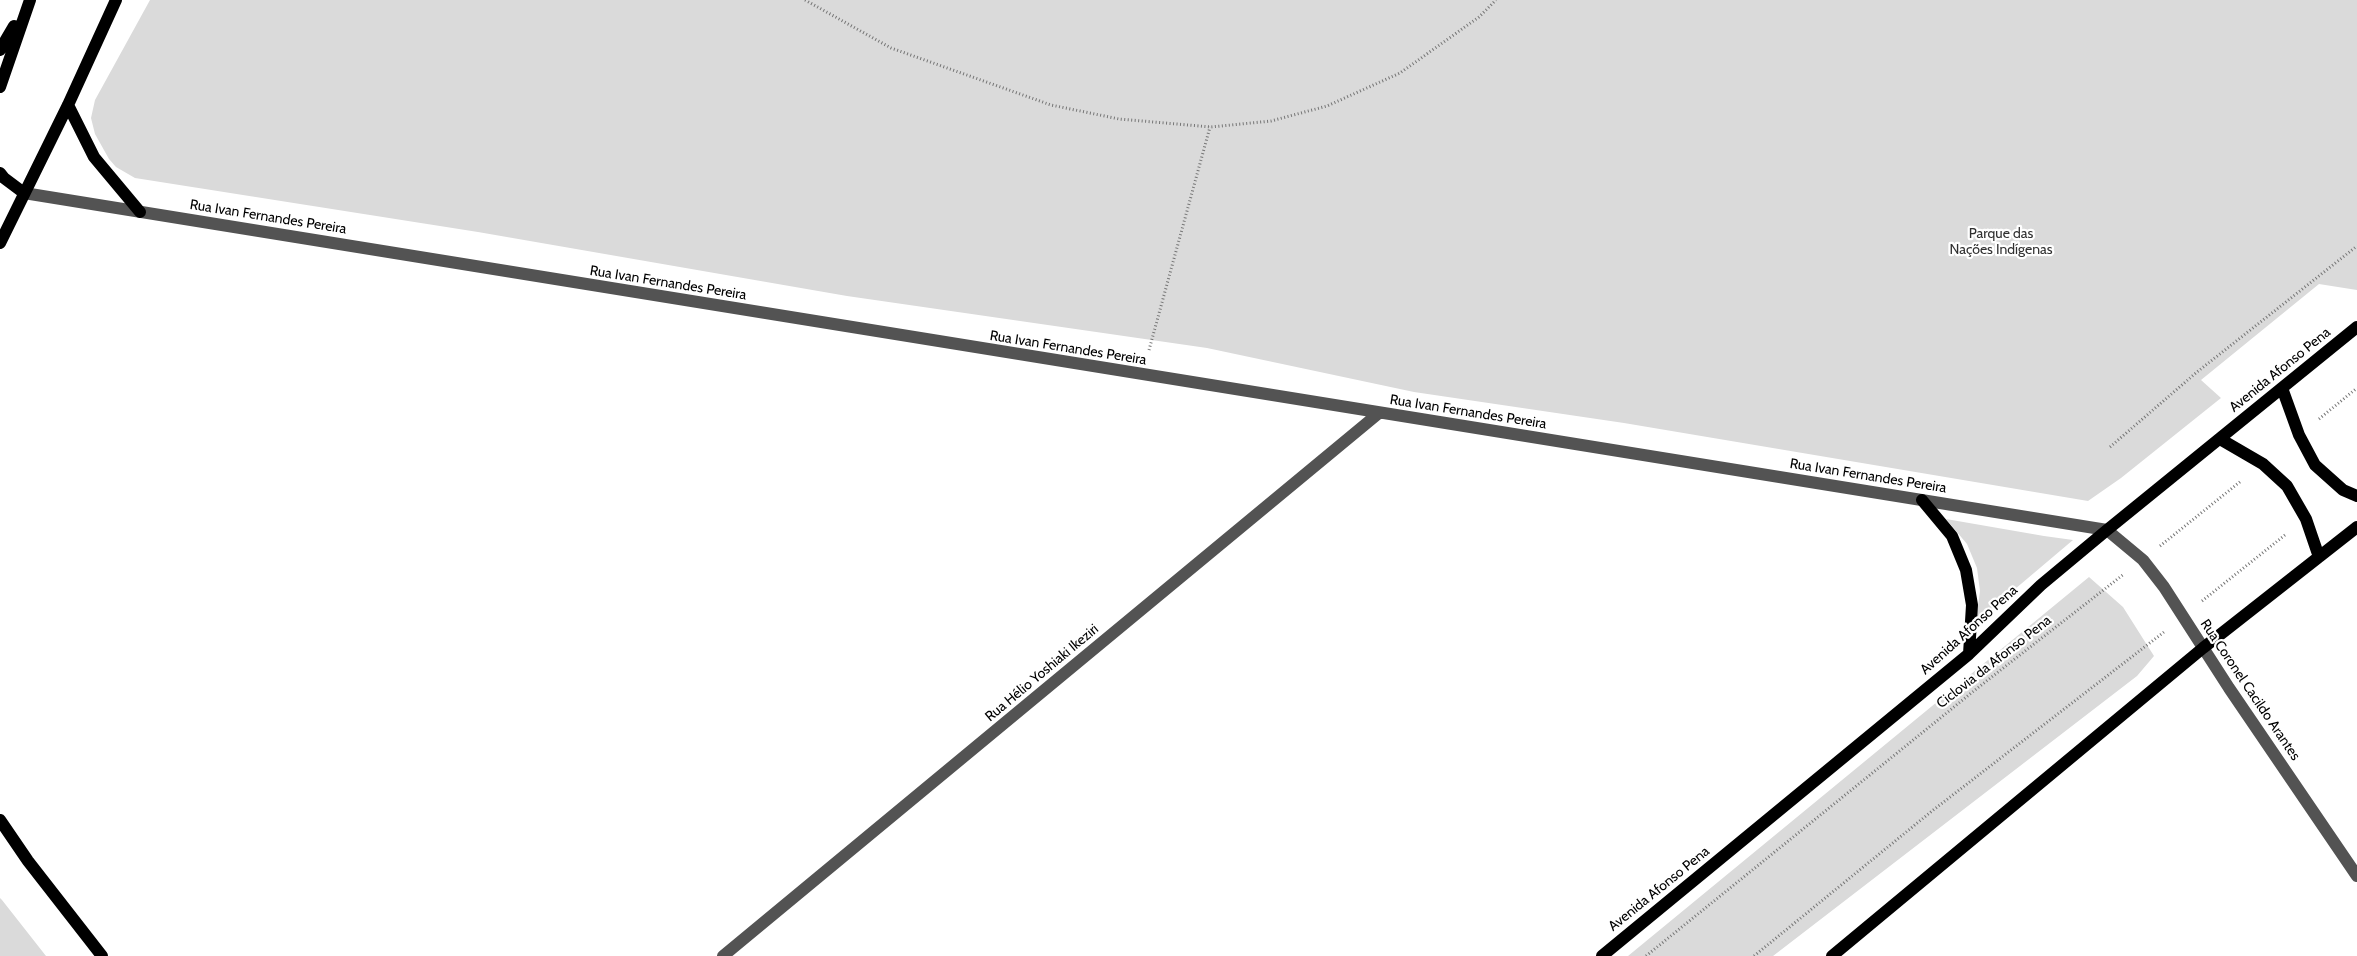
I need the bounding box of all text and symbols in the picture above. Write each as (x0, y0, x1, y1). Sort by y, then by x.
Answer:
street label: Rua Ivan Fernandes Pereira (188, 196, 348, 238)
park label: Parque das Nações Indígenas (1950, 226, 2052, 258)
street label: Rua Ivan Fernandes Pereira (588, 262, 748, 304)
street label: Avenida Afonso Pena (2226, 324, 2334, 416)
street label: Rua Ivan Fernandes Pereira (988, 327, 1148, 369)
street label: Rua Ivan Fernandes Pereira (1388, 391, 1548, 433)
street label: Rua Ivan Fernandes Pereira (1788, 455, 1948, 497)
street label: Avenida Afonso Pena (1917, 582, 2021, 678)
street label: Ciclovia da Afonso Pena (1933, 612, 2055, 712)
street label: Rua Coronel Cacildo Arantes (2196, 616, 2304, 764)
street label: Rua Hélio Yoshiaki Ikeziri (982, 621, 1102, 725)
street label: Avenida Afonso Pena (1605, 843, 1713, 935)

